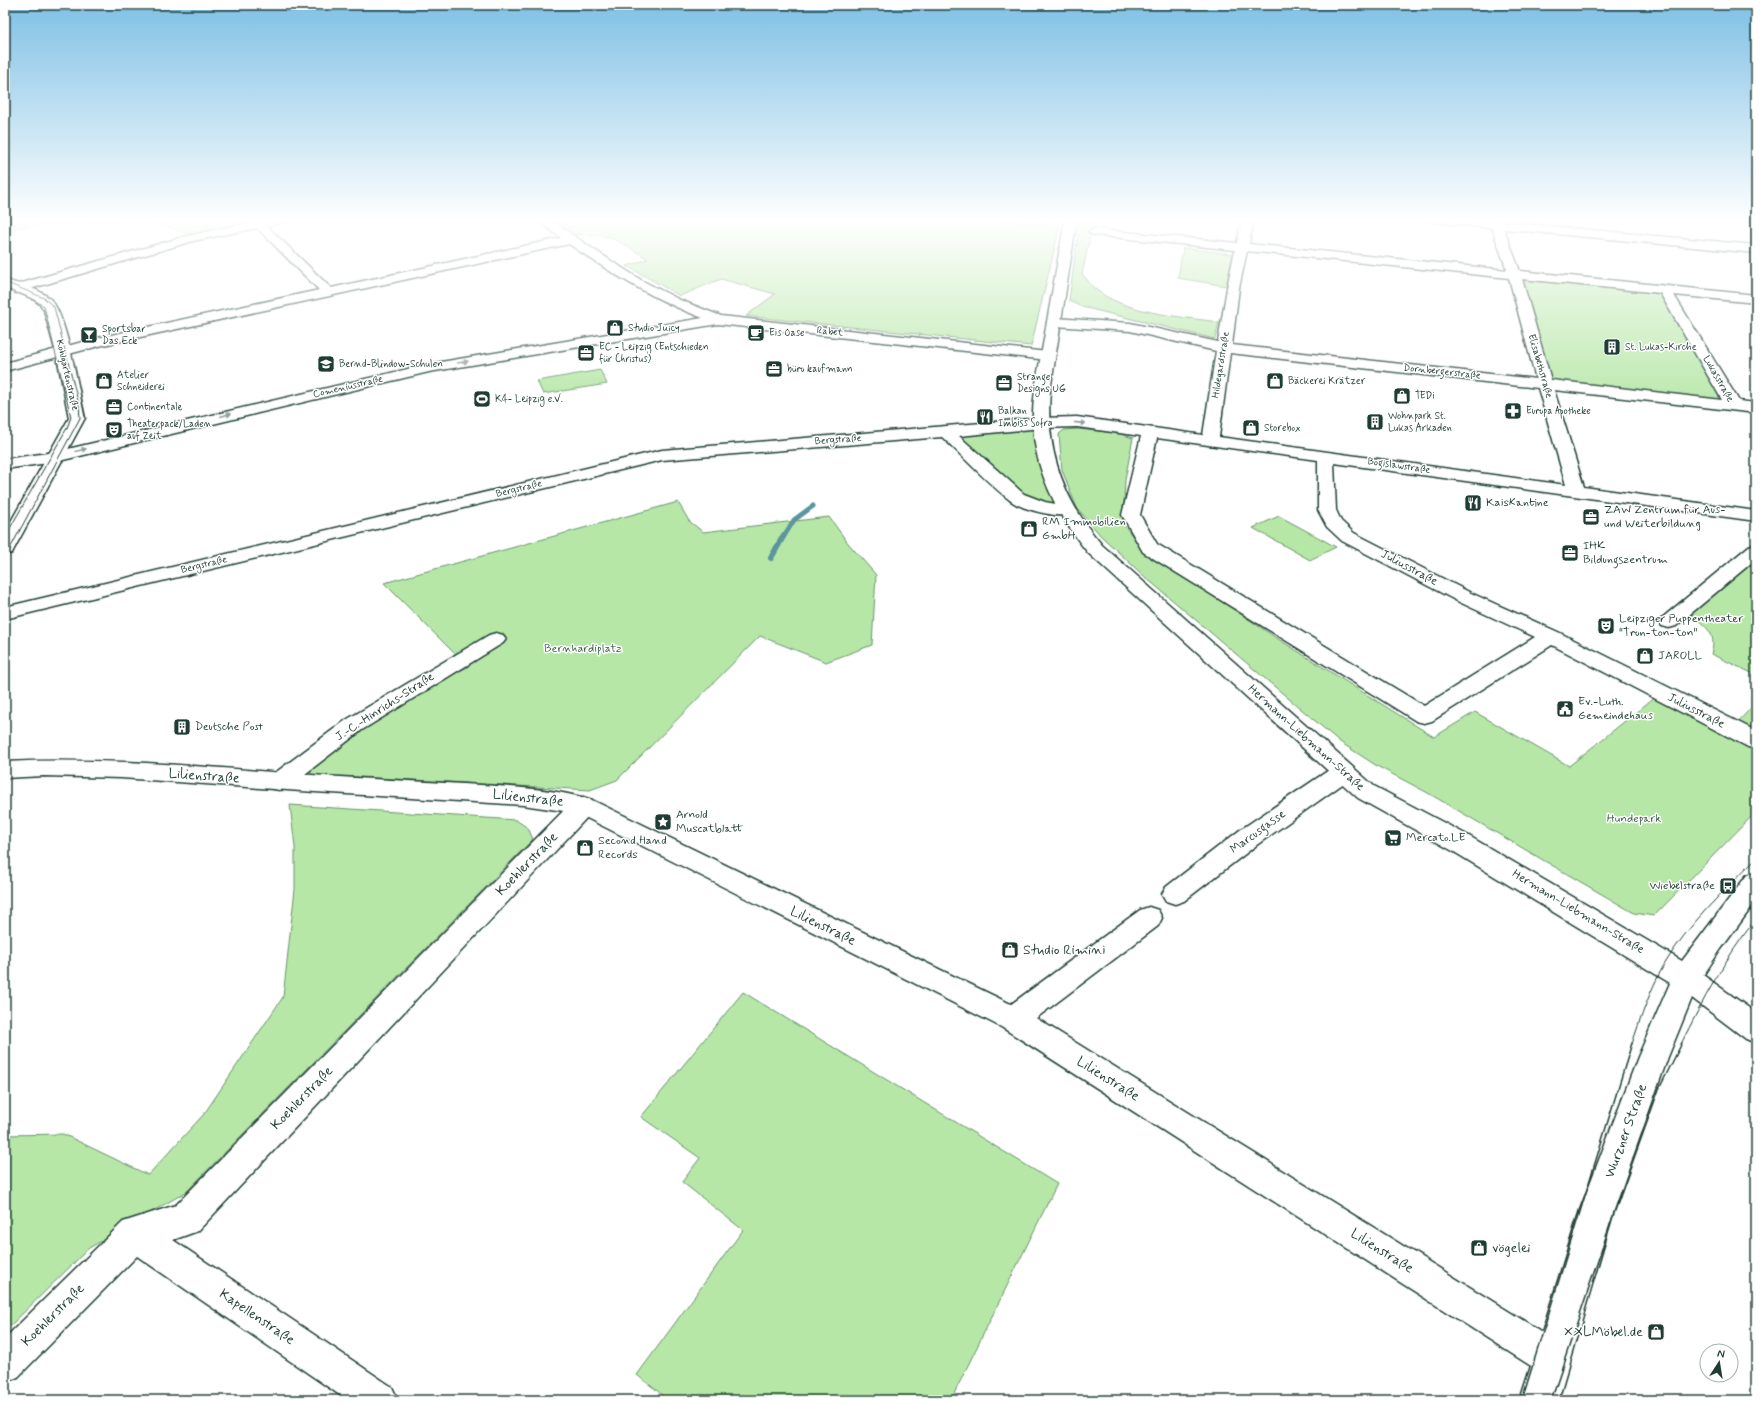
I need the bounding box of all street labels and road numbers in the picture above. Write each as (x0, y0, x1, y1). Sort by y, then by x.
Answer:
street label: Rabet (816, 324, 844, 340)
street label: Hildegardstraße (1209, 331, 1233, 399)
street label: Elisabethstraße (1525, 332, 1555, 400)
street label: Kohlgartenstraße (52, 338, 82, 412)
street label: Lukasstraße (1699, 353, 1737, 405)
street label: Dornbergerstraße (1402, 361, 1481, 385)
street label: Comeniusstraße (312, 373, 384, 401)
street label: Bergstraße (814, 432, 862, 449)
street label: Bogislawstraße (1367, 455, 1431, 479)
street label: Bergstraße (495, 477, 544, 502)
street label: Juliusstraße (1378, 546, 1440, 590)
street label: Bergstraße (180, 553, 229, 578)
street label: J.-C.-Hinrichs-Straße (333, 669, 438, 745)
street label: Hermann-Liebmann-Straße (1244, 681, 1368, 795)
street label: Juliusstraße (1665, 690, 1727, 732)
street label: Lilienstraße (168, 765, 240, 787)
street label: Lilienstraße (492, 785, 564, 811)
street label: Marcusgasse (1227, 806, 1290, 858)
street label: Koehlerstraße (492, 828, 562, 900)
street label: Hermann-Liebmann-Straße (1509, 866, 1647, 958)
street label: Lilienstraße (787, 902, 859, 950)
street label: Lilienstraße (1073, 1052, 1143, 1106)
street label: Koehlerstraße (267, 1062, 337, 1134)
street label: Wurzner Straße (1601, 1081, 1651, 1181)
street label: Lilienstraße (1347, 1224, 1417, 1278)
street label: Koehlerstraße (18, 1280, 88, 1350)
street label: Kapellenstraße (216, 1285, 298, 1349)

